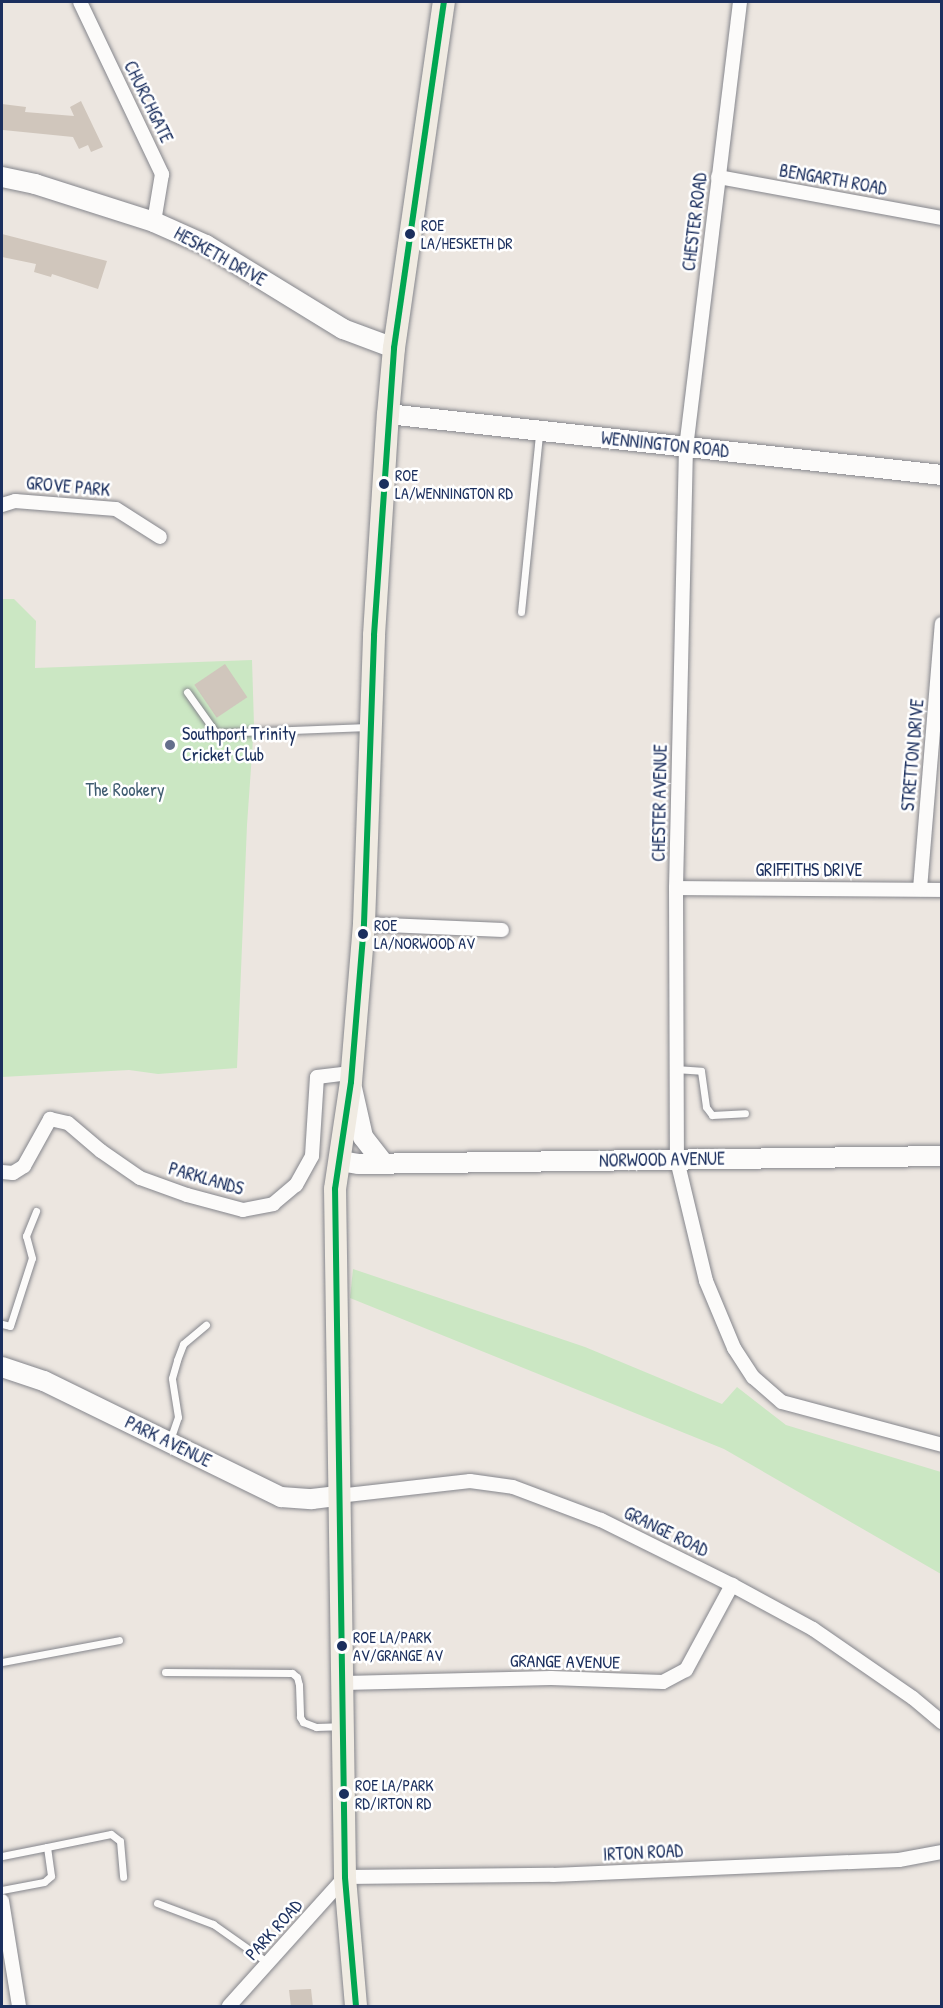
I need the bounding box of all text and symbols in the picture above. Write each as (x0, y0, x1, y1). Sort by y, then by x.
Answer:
street label: CHURCHGATE (119, 58, 177, 146)
street label: BENGARTH ROAD (778, 160, 888, 200)
street label: CHESTER ROAD (678, 172, 712, 272)
place label: ROE LA/HESKETH DR (421, 215, 512, 253)
street label: HESKETH DRIVE (170, 223, 270, 291)
marker: ROE LA/HESKETH DR (404, 228, 416, 240)
street label: WENNINGTON ROAD (600, 428, 730, 462)
place label: ROE LA/WENNINGTON RD (395, 465, 513, 503)
street label: GROVE PARK (25, 473, 111, 501)
marker: ROE LA/WENNINGTON RD (378, 478, 390, 490)
street label: STRETTON DRIVE (897, 698, 929, 812)
place label: Southport Trinity Cricket Club (182, 724, 296, 766)
marker: Southport Trinity Cricket Club (163, 738, 177, 752)
street label: CHESTER AVENUE (648, 744, 672, 862)
park label: The Rookery (85, 779, 165, 801)
street label: GRIFFITHS DRIVE (755, 859, 863, 881)
place label: ROE LA/NORWOOD AV (374, 915, 475, 953)
marker: ROE LA/NORWOOD AV (357, 928, 369, 940)
street label: NORWOOD AVENUE (599, 1148, 725, 1172)
street label: PARKLANDS (166, 1158, 246, 1200)
street label: PARK AVENUE (121, 1412, 215, 1472)
street label: GRANGE ROAD (620, 1502, 712, 1562)
place label: ROE LA/PARK AV/GRANGE AV (353, 1627, 443, 1665)
marker: ROE LA/PARK AV/GRANGE AV (336, 1640, 348, 1652)
street label: GRANGE AVENUE (510, 1650, 620, 1674)
place label: ROE LA/PARK RD/IRTON RD (355, 1775, 434, 1813)
marker: ROE LA/PARK RD/IRTON RD (338, 1788, 350, 1800)
street label: IRTON ROAD (602, 1840, 684, 1866)
street label: PARK ROAD (241, 1895, 307, 1965)

